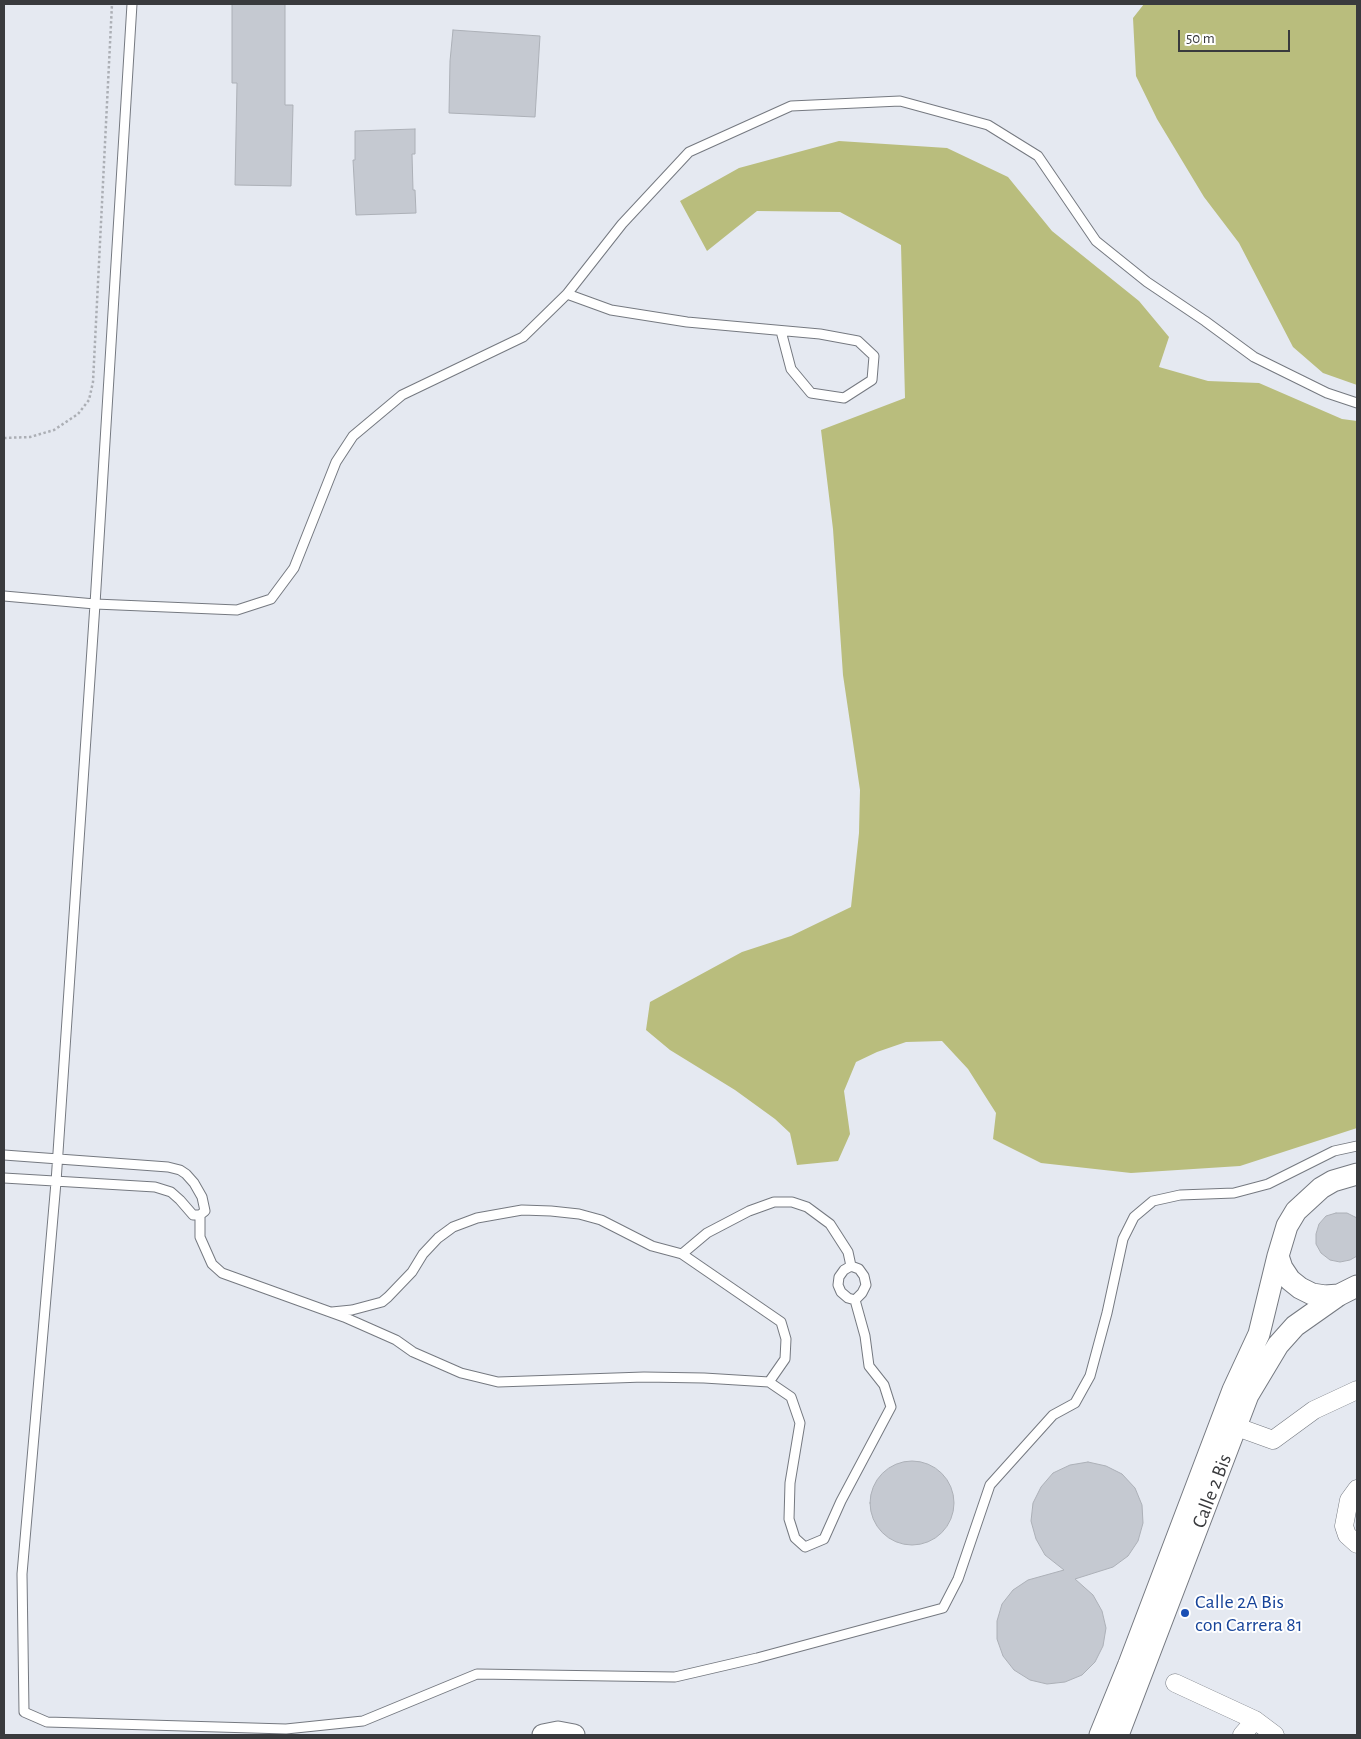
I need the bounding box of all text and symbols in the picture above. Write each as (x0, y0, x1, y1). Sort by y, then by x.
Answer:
scale bar (1181, 20, 1294, 52)
text: 50 m (1186, 31, 1215, 46)
street label: Calle 2 Bis (1187, 1451, 1237, 1531)
place label: Calle 2A Bis con Carrera 81 (1195, 1590, 1303, 1637)
marker: Calle 2A Bis con Carrera 81 (1179, 1607, 1191, 1619)

